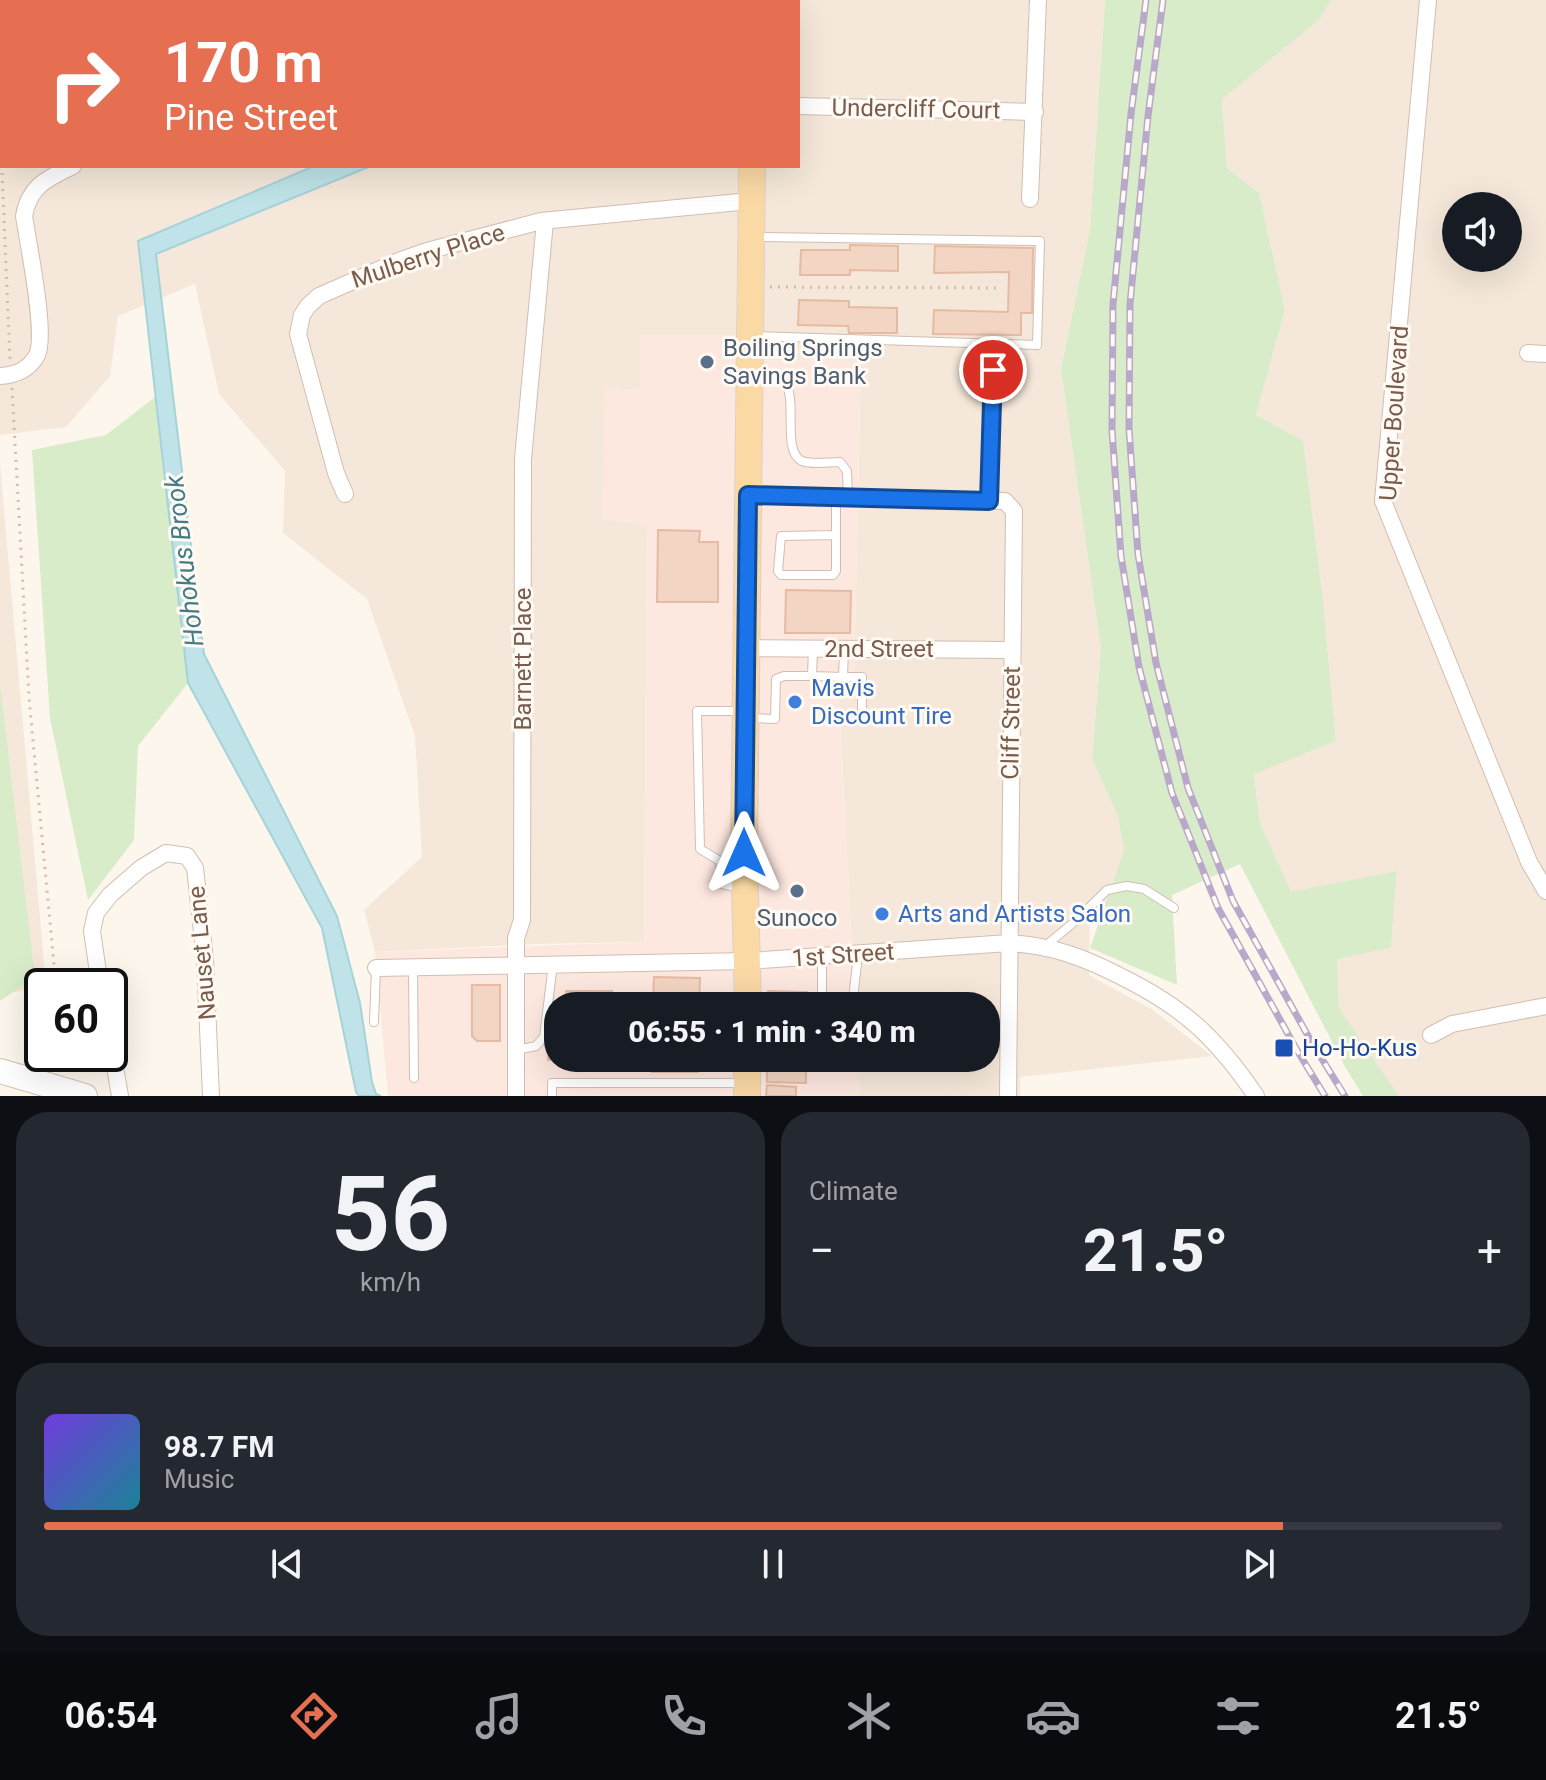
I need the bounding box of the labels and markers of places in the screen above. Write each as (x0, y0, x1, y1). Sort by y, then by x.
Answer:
place label: Boiling Springs Savings Bank (723, 334, 883, 390)
pin (959, 336, 1027, 404)
marker: Boiling Springs Savings Bank (698, 353, 716, 371)
place label: Mavis Discount Tire (811, 674, 952, 730)
marker: Mavis Discount Tire (786, 693, 804, 711)
marker: Sunoco (788, 882, 806, 900)
place label: Arts and Artists Salon (898, 900, 1131, 928)
place label: Sunoco (757, 904, 837, 932)
marker: Arts and Artists Salon (873, 905, 891, 923)
place label: Ho-Ho-Kus (1302, 1034, 1417, 1062)
marker: Ho-Ho-Kus (1273, 1037, 1295, 1059)

